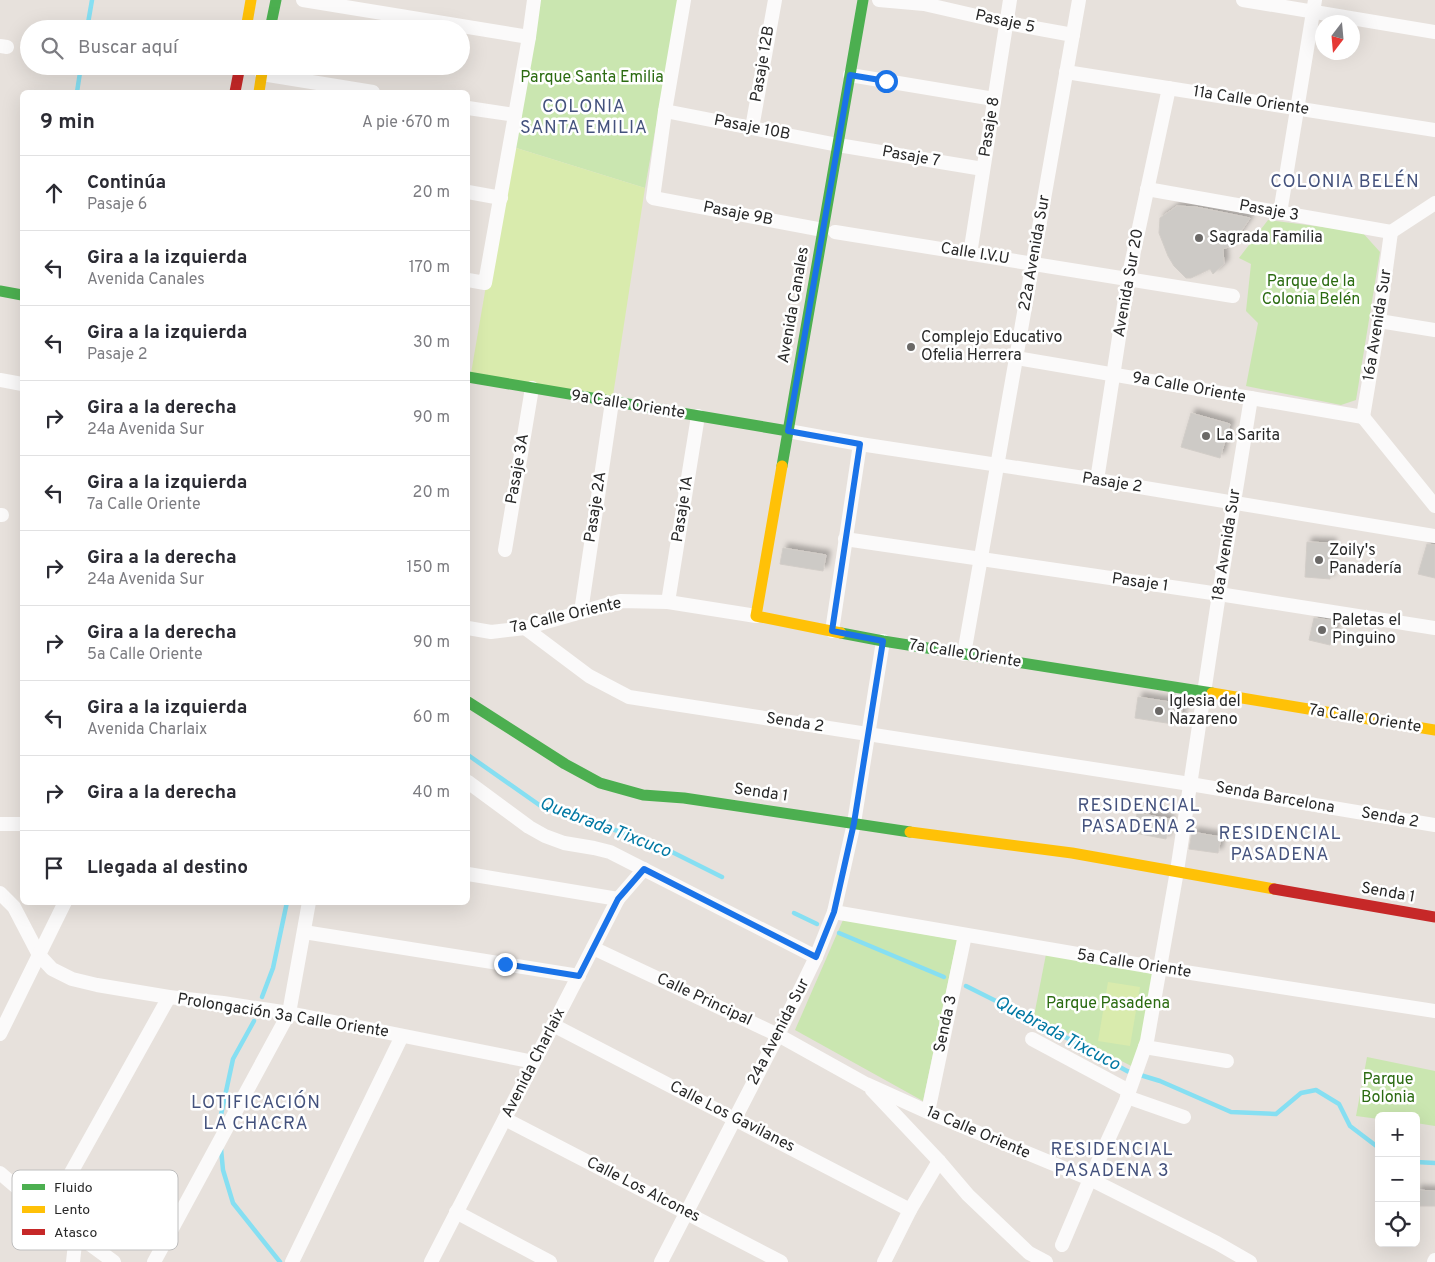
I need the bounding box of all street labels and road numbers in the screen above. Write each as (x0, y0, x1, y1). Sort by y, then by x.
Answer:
street label: Pasaje 5 (973, 6, 1037, 38)
street label: Pasaje 12B (746, 24, 780, 104)
street label: 11a Calle Oriente (1192, 82, 1310, 120)
street label: Pasaje 8 (975, 95, 1005, 159)
street label: Pasaje 10B (712, 111, 792, 145)
street label: Pasaje 7 (880, 142, 942, 172)
street label: 22a Avenida Sur (1015, 194, 1055, 312)
street label: Pasaje 3 (1237, 196, 1301, 226)
street label: Pasaje 9B (701, 197, 775, 231)
street label: Avenida Sur 20 (1110, 227, 1148, 339)
street label: Calle I.V.U (939, 239, 1011, 269)
street label: Avenida Canales (774, 245, 814, 365)
street label: 16a Avenida Sur (1359, 268, 1397, 382)
street label: 9a Calle Oriente (1131, 368, 1247, 408)
street label: 9a Calle Oriente (570, 386, 686, 424)
street label: Pasaje 3A (502, 432, 534, 506)
street label: Pasaje 2 (1080, 468, 1144, 498)
street label: Pasaje 2A (581, 470, 611, 544)
street label: Pasaje 1A (668, 474, 698, 544)
street label: 18a Avenida Sur (1208, 487, 1246, 603)
street label: Pasaje 1 (1110, 569, 1170, 597)
street label: 7a Calle Oriente (508, 593, 624, 639)
street label: 7a Calle Oriente (907, 635, 1023, 673)
street label: 7a Calle Oriente (1307, 700, 1423, 738)
street label: Senda 2 (765, 709, 825, 737)
street label: Senda Barcelona (1214, 778, 1336, 818)
street label: Senda 1 (733, 779, 789, 807)
street label: Senda 2 (1360, 803, 1420, 833)
street label: Senda 1 (1359, 878, 1417, 908)
street label: 5a Calle Oriente (1075, 945, 1193, 983)
street label: Calle Principal (653, 969, 755, 1031)
street label: 24a Avenida Sur (743, 975, 815, 1089)
street label: Prolongación 3a Calle Oriente (176, 989, 390, 1043)
street label: Senda 3 (930, 993, 962, 1055)
street label: Avenida Charlaix (498, 1005, 570, 1121)
street label: Calle Los Gavilanes (666, 1077, 798, 1157)
street label: 1a Calle Oriente (923, 1102, 1033, 1164)
street label: Calle Los Alcones (583, 1153, 703, 1227)

